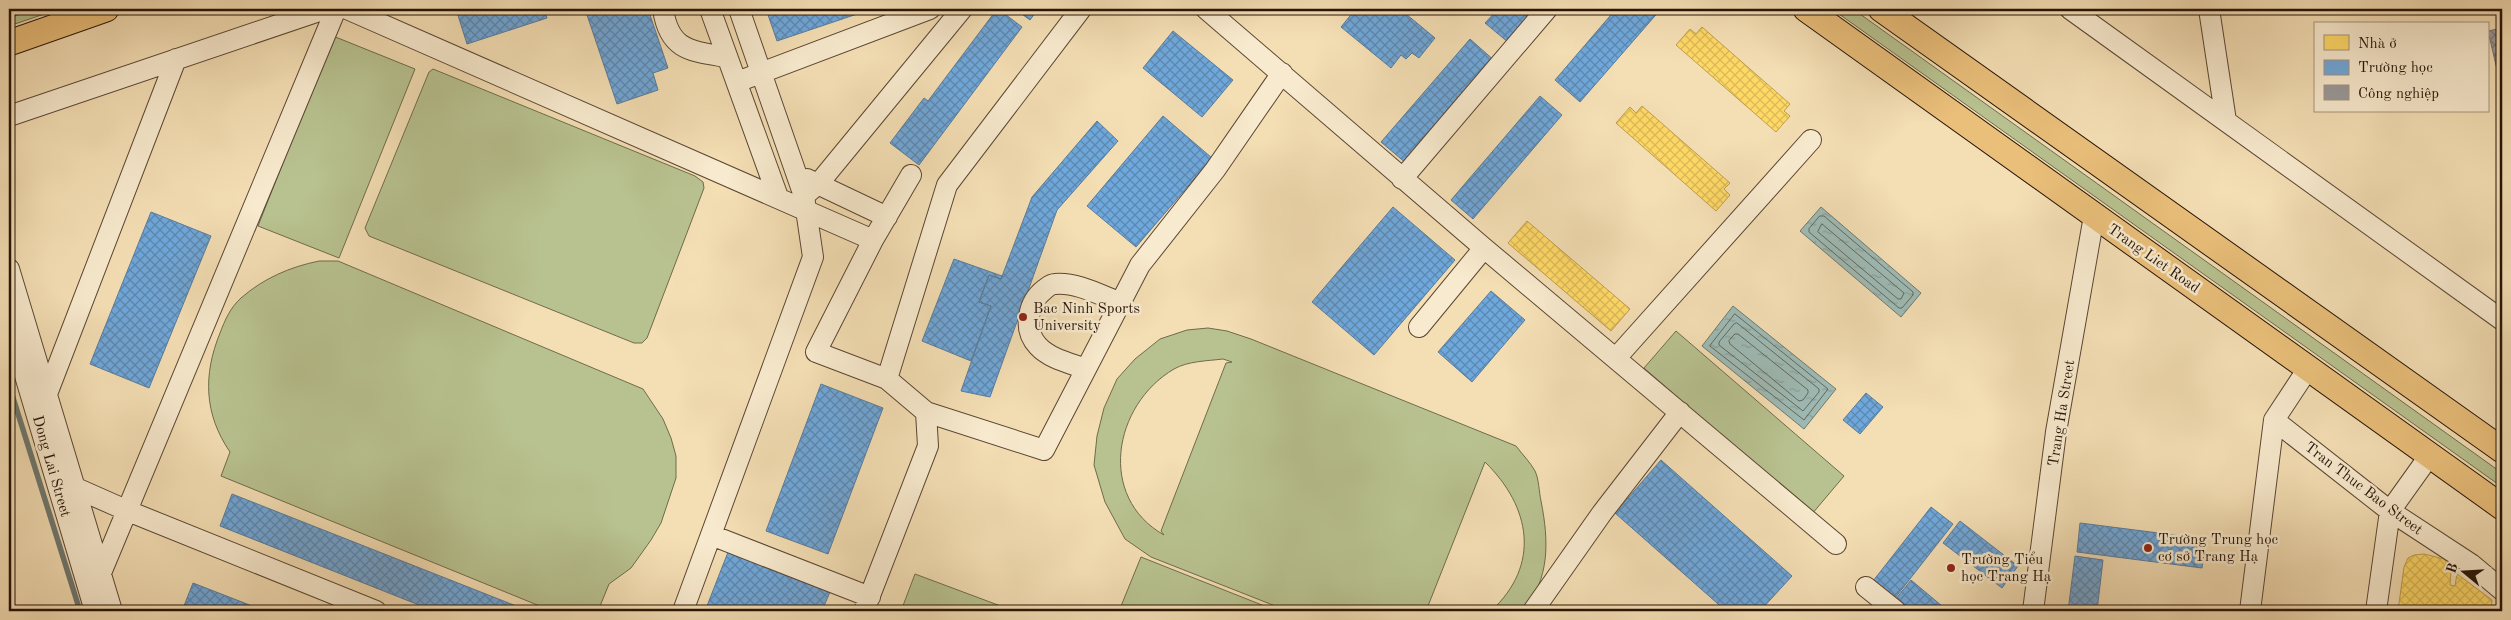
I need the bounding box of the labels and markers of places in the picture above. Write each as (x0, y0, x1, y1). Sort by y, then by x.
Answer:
place label: Bac Ninh Sports University (1033, 302, 1140, 334)
marker: Bac Ninh Sports University (1017, 311, 1029, 323)
place label: Trường Trung học cơ sở Trang Hạ (2158, 533, 2279, 565)
marker: Trường Trung học cơ sở Trang Hạ (2142, 542, 2154, 554)
place label: Trường Tiểu học Trang Hạ (1961, 551, 2052, 585)
marker: Trường Tiểu học Trang Hạ (1945, 562, 1957, 574)

